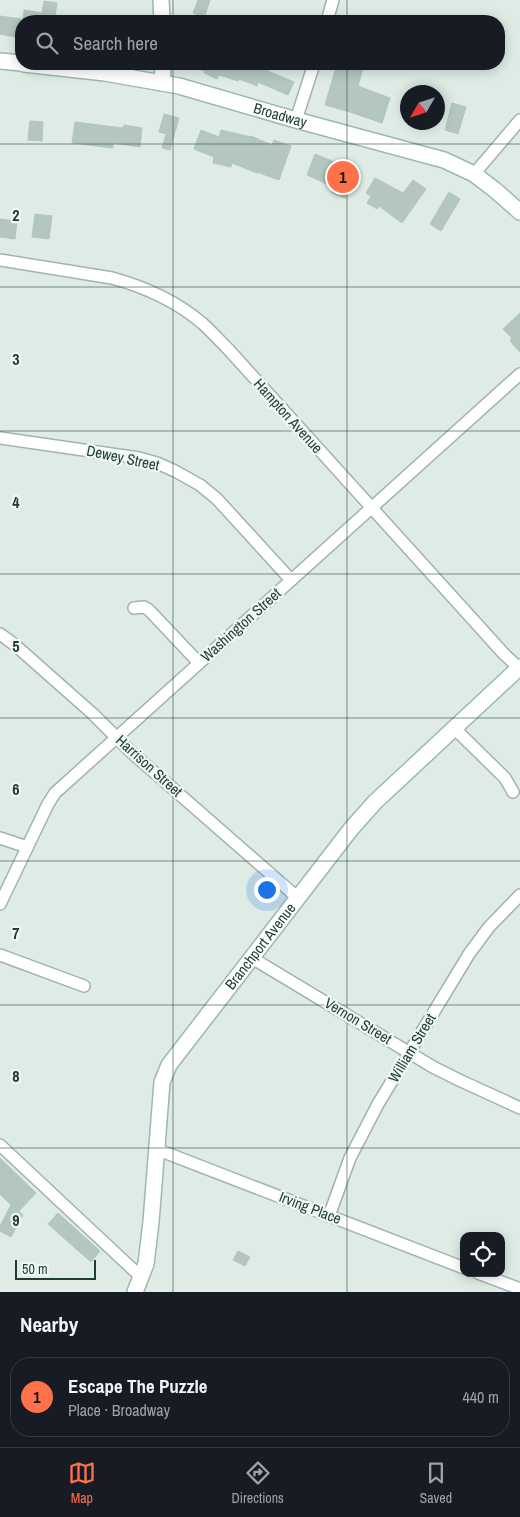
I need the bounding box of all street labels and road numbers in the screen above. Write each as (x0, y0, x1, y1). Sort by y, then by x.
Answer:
street label: Broadway (251, 97, 310, 133)
street label: Hampton Avenue (249, 374, 328, 458)
street label: Dewey Street (85, 440, 162, 476)
street label: Washington Street (196, 583, 286, 666)
street label: Harrison Street (111, 730, 188, 802)
street label: Branchport Avenue (220, 898, 300, 994)
street label: Vernon Street (321, 992, 396, 1049)
street label: William Street (383, 1009, 441, 1086)
street label: Irving Place (276, 1186, 344, 1229)

